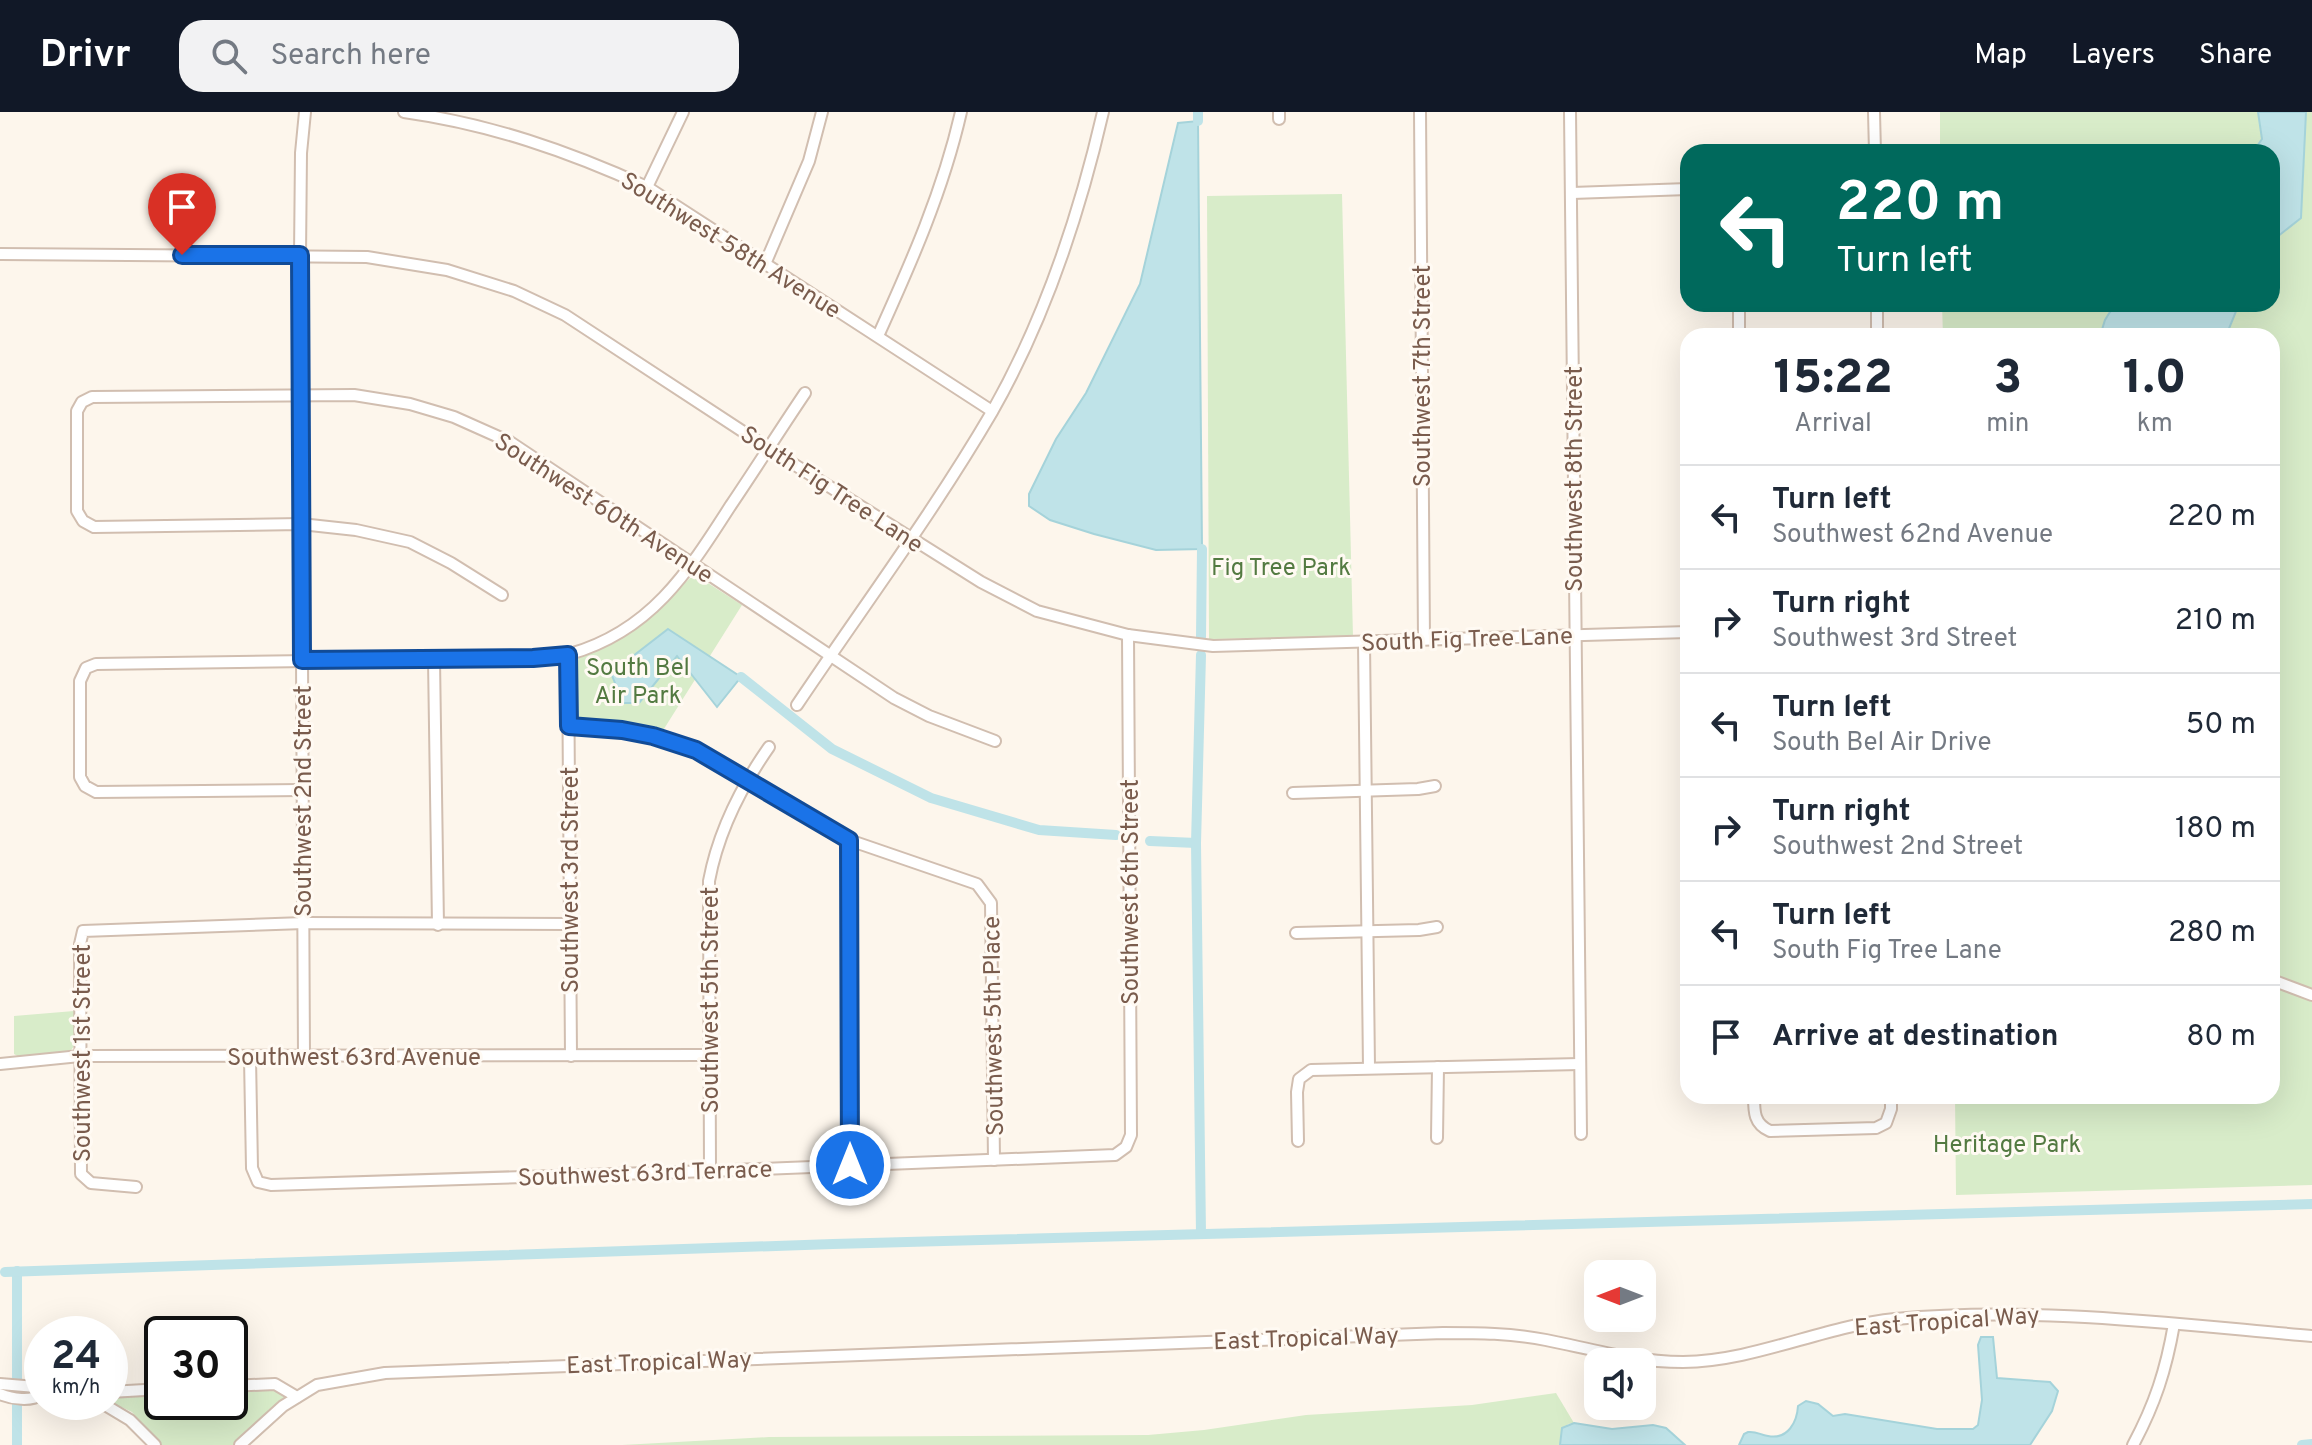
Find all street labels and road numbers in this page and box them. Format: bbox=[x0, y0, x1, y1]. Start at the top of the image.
street label: Southwest 58th Avenue bbox=[614, 167, 846, 327]
street label: Southwest 7th Street bbox=[1409, 265, 1439, 487]
street label: Southwest 8th Street bbox=[1561, 366, 1591, 592]
street label: South Fig Tree Lane bbox=[734, 420, 928, 561]
street label: Southwest 60th Avenue bbox=[488, 428, 718, 592]
street label: South Fig Tree Lane bbox=[1361, 622, 1574, 660]
street label: Southwest 2nd Street bbox=[290, 685, 320, 917]
street label: Southwest 3rd Street bbox=[557, 767, 587, 993]
street label: Southwest 6th Street bbox=[1117, 779, 1147, 1005]
street label: Southwest 5th Street bbox=[697, 887, 727, 1113]
street label: Southwest 5th Place bbox=[978, 916, 1012, 1136]
street label: Southwest 1st Street bbox=[69, 944, 99, 1162]
street label: Southwest 63rd Avenue bbox=[227, 1044, 481, 1074]
street label: Southwest 63rd Terrace bbox=[517, 1156, 773, 1194]
street label: East Tropical Way bbox=[1853, 1302, 2041, 1344]
street label: East Tropical Way bbox=[1213, 1322, 1399, 1358]
street label: East Tropical Way bbox=[566, 1346, 752, 1382]

